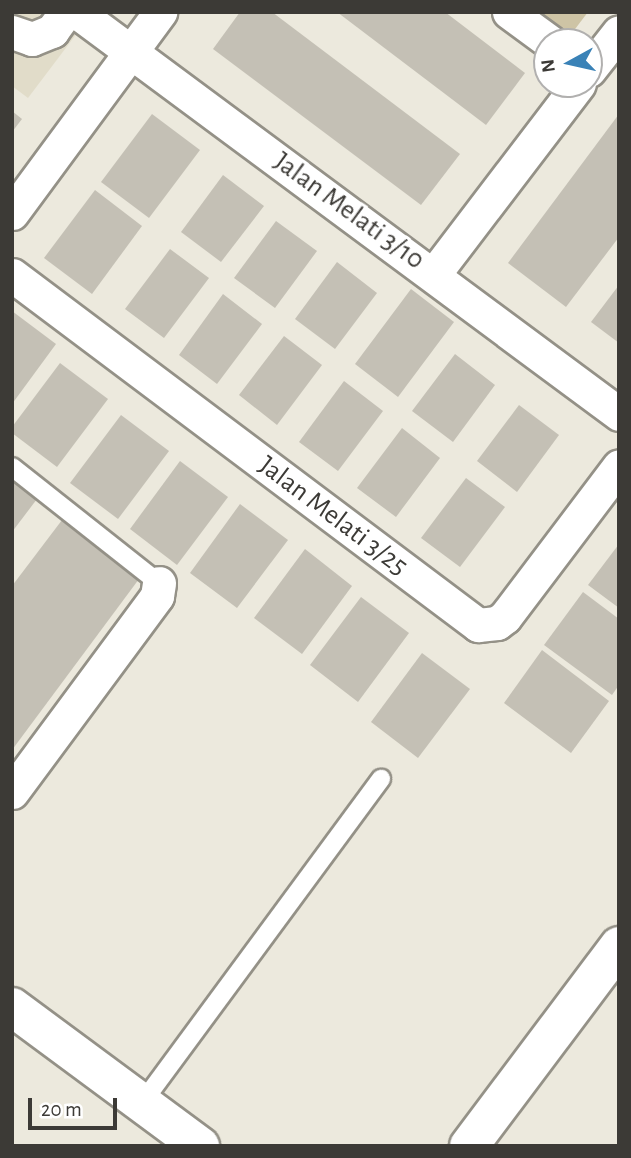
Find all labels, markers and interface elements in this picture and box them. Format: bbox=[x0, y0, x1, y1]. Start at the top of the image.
north arrow bbox=[533, 28, 603, 98]
text: N bbox=[538, 58, 559, 74]
street label: Jalan Melati 3/10 bbox=[267, 145, 431, 277]
street label: Jalan Melati 3/25 bbox=[252, 449, 414, 583]
scale bar bbox=[32, 1084, 121, 1128]
text: 20 m bbox=[41, 1099, 82, 1120]

